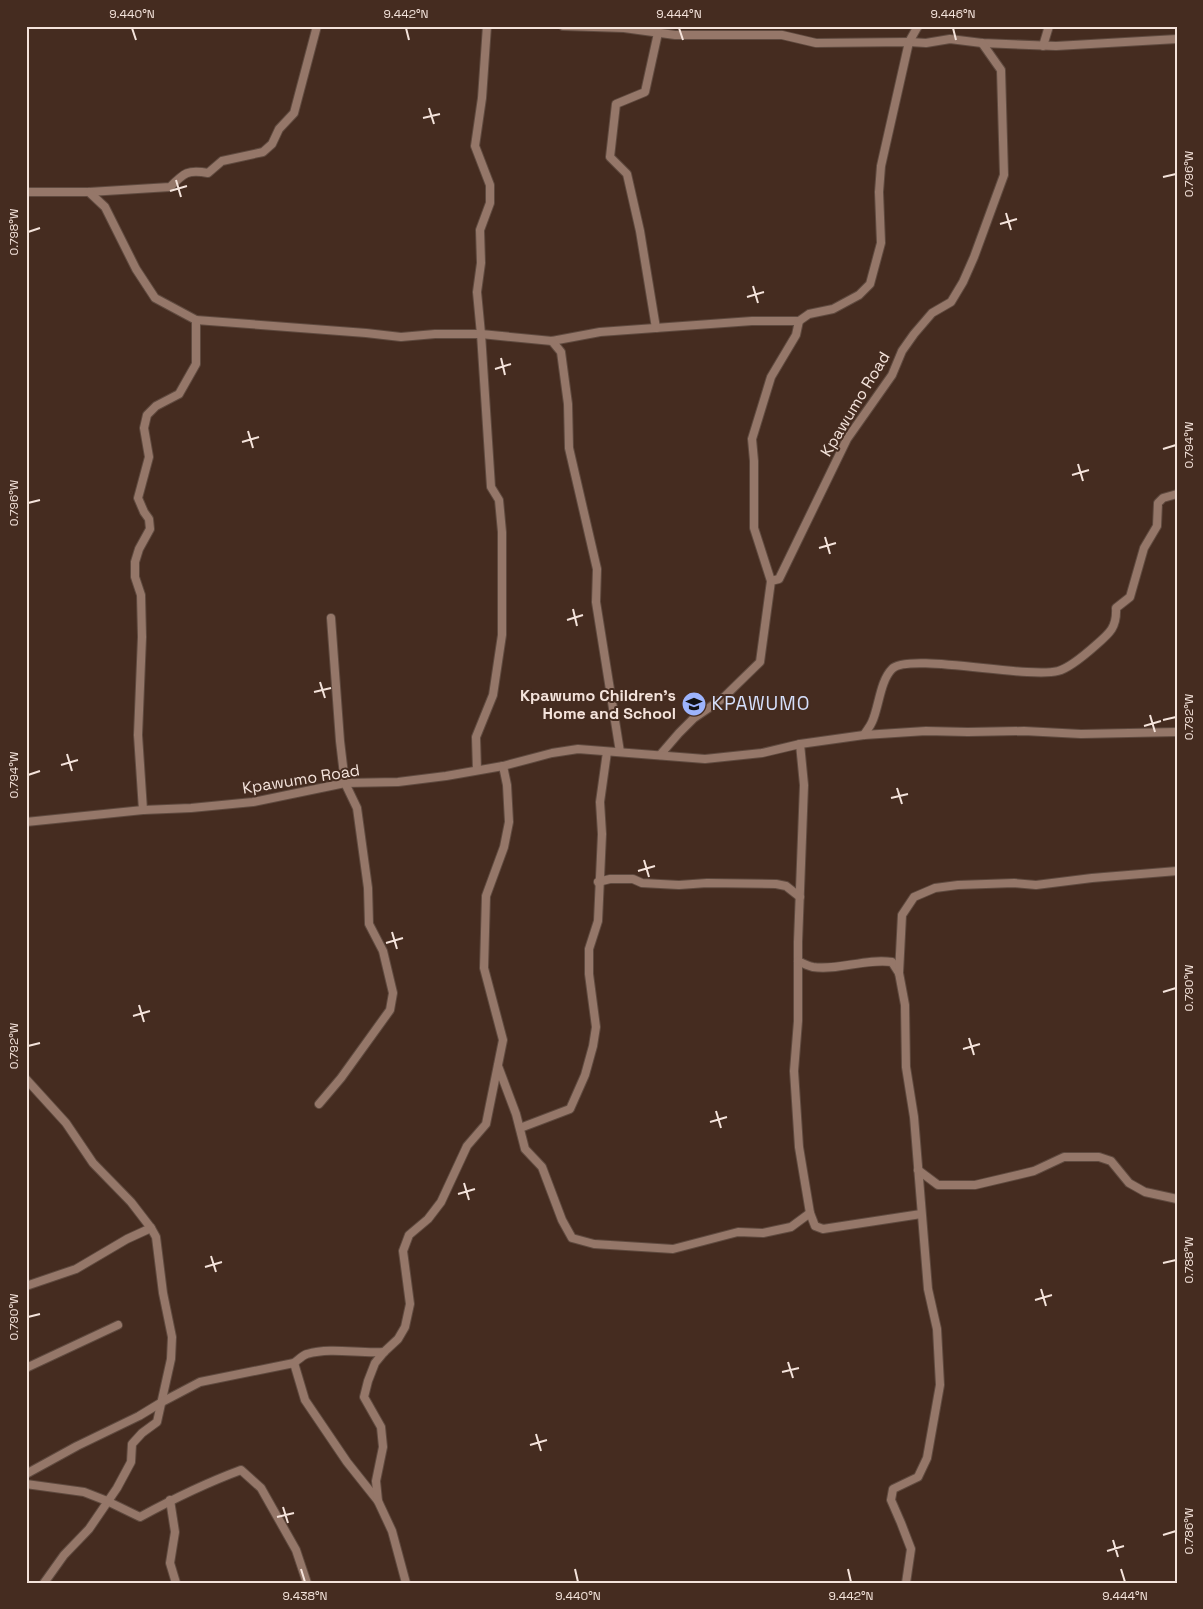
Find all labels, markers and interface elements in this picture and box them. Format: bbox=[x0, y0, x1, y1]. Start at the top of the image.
text: 9.440°N bbox=[109, 6, 155, 22]
text: 9.442°N bbox=[383, 6, 429, 22]
text: 9.444°N bbox=[656, 6, 702, 22]
text: 9.446°N bbox=[930, 6, 976, 22]
text: 0.796°W bbox=[1181, 150, 1197, 197]
text: 0.798°W bbox=[6, 208, 22, 255]
street label: Kpawumo Road bbox=[815, 348, 895, 460]
text: 0.794°W bbox=[1181, 421, 1197, 468]
text: 0.796°W bbox=[6, 479, 22, 526]
place label: Kpawumo Children’s Home and School bbox=[520, 685, 676, 724]
school or university icon: Kpawumo Children’s Home and School bbox=[681, 691, 707, 717]
district label: KPAWUMO bbox=[712, 691, 810, 716]
text: 0.792°W bbox=[1181, 693, 1197, 740]
text: 0.794°W bbox=[6, 751, 22, 798]
street label: Kpawumo Road bbox=[241, 759, 361, 799]
text: 0.790°W bbox=[1181, 964, 1197, 1011]
text: 0.792°W bbox=[6, 1022, 22, 1069]
text: 0.788°W bbox=[1181, 1236, 1197, 1283]
text: 0.790°W bbox=[6, 1293, 22, 1340]
text: 0.786°W bbox=[1181, 1507, 1197, 1554]
text: 9.438°N bbox=[282, 1588, 328, 1604]
text: 9.440°N bbox=[555, 1588, 601, 1604]
text: 9.442°N bbox=[828, 1588, 874, 1604]
text: 9.444°N bbox=[1102, 1588, 1148, 1604]

